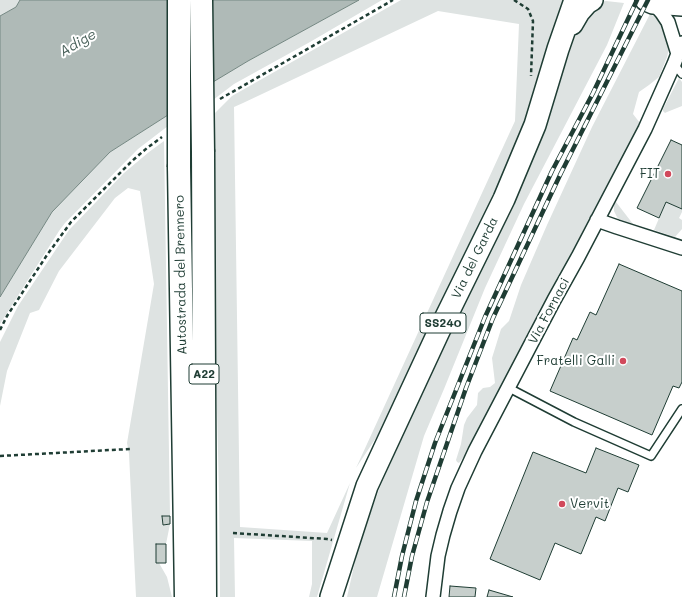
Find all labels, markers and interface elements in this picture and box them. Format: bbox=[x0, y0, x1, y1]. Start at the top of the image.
water label: Adige bbox=[57, 26, 99, 60]
place label: FIT bbox=[640, 166, 660, 182]
marker: FIT bbox=[663, 169, 673, 179]
street label: Autostrada del Brennero bbox=[172, 195, 190, 355]
street label: Via del Garda bbox=[449, 215, 501, 301]
street label: Via Fornaci bbox=[525, 275, 573, 347]
road number: SS240 bbox=[420, 313, 466, 333]
place label: Fratelli Galli bbox=[536, 353, 615, 369]
marker: Fratelli Galli bbox=[618, 356, 628, 366]
road number: A22 bbox=[189, 364, 219, 384]
place label: Vervit bbox=[570, 496, 610, 512]
marker: Vervit bbox=[557, 499, 567, 509]

